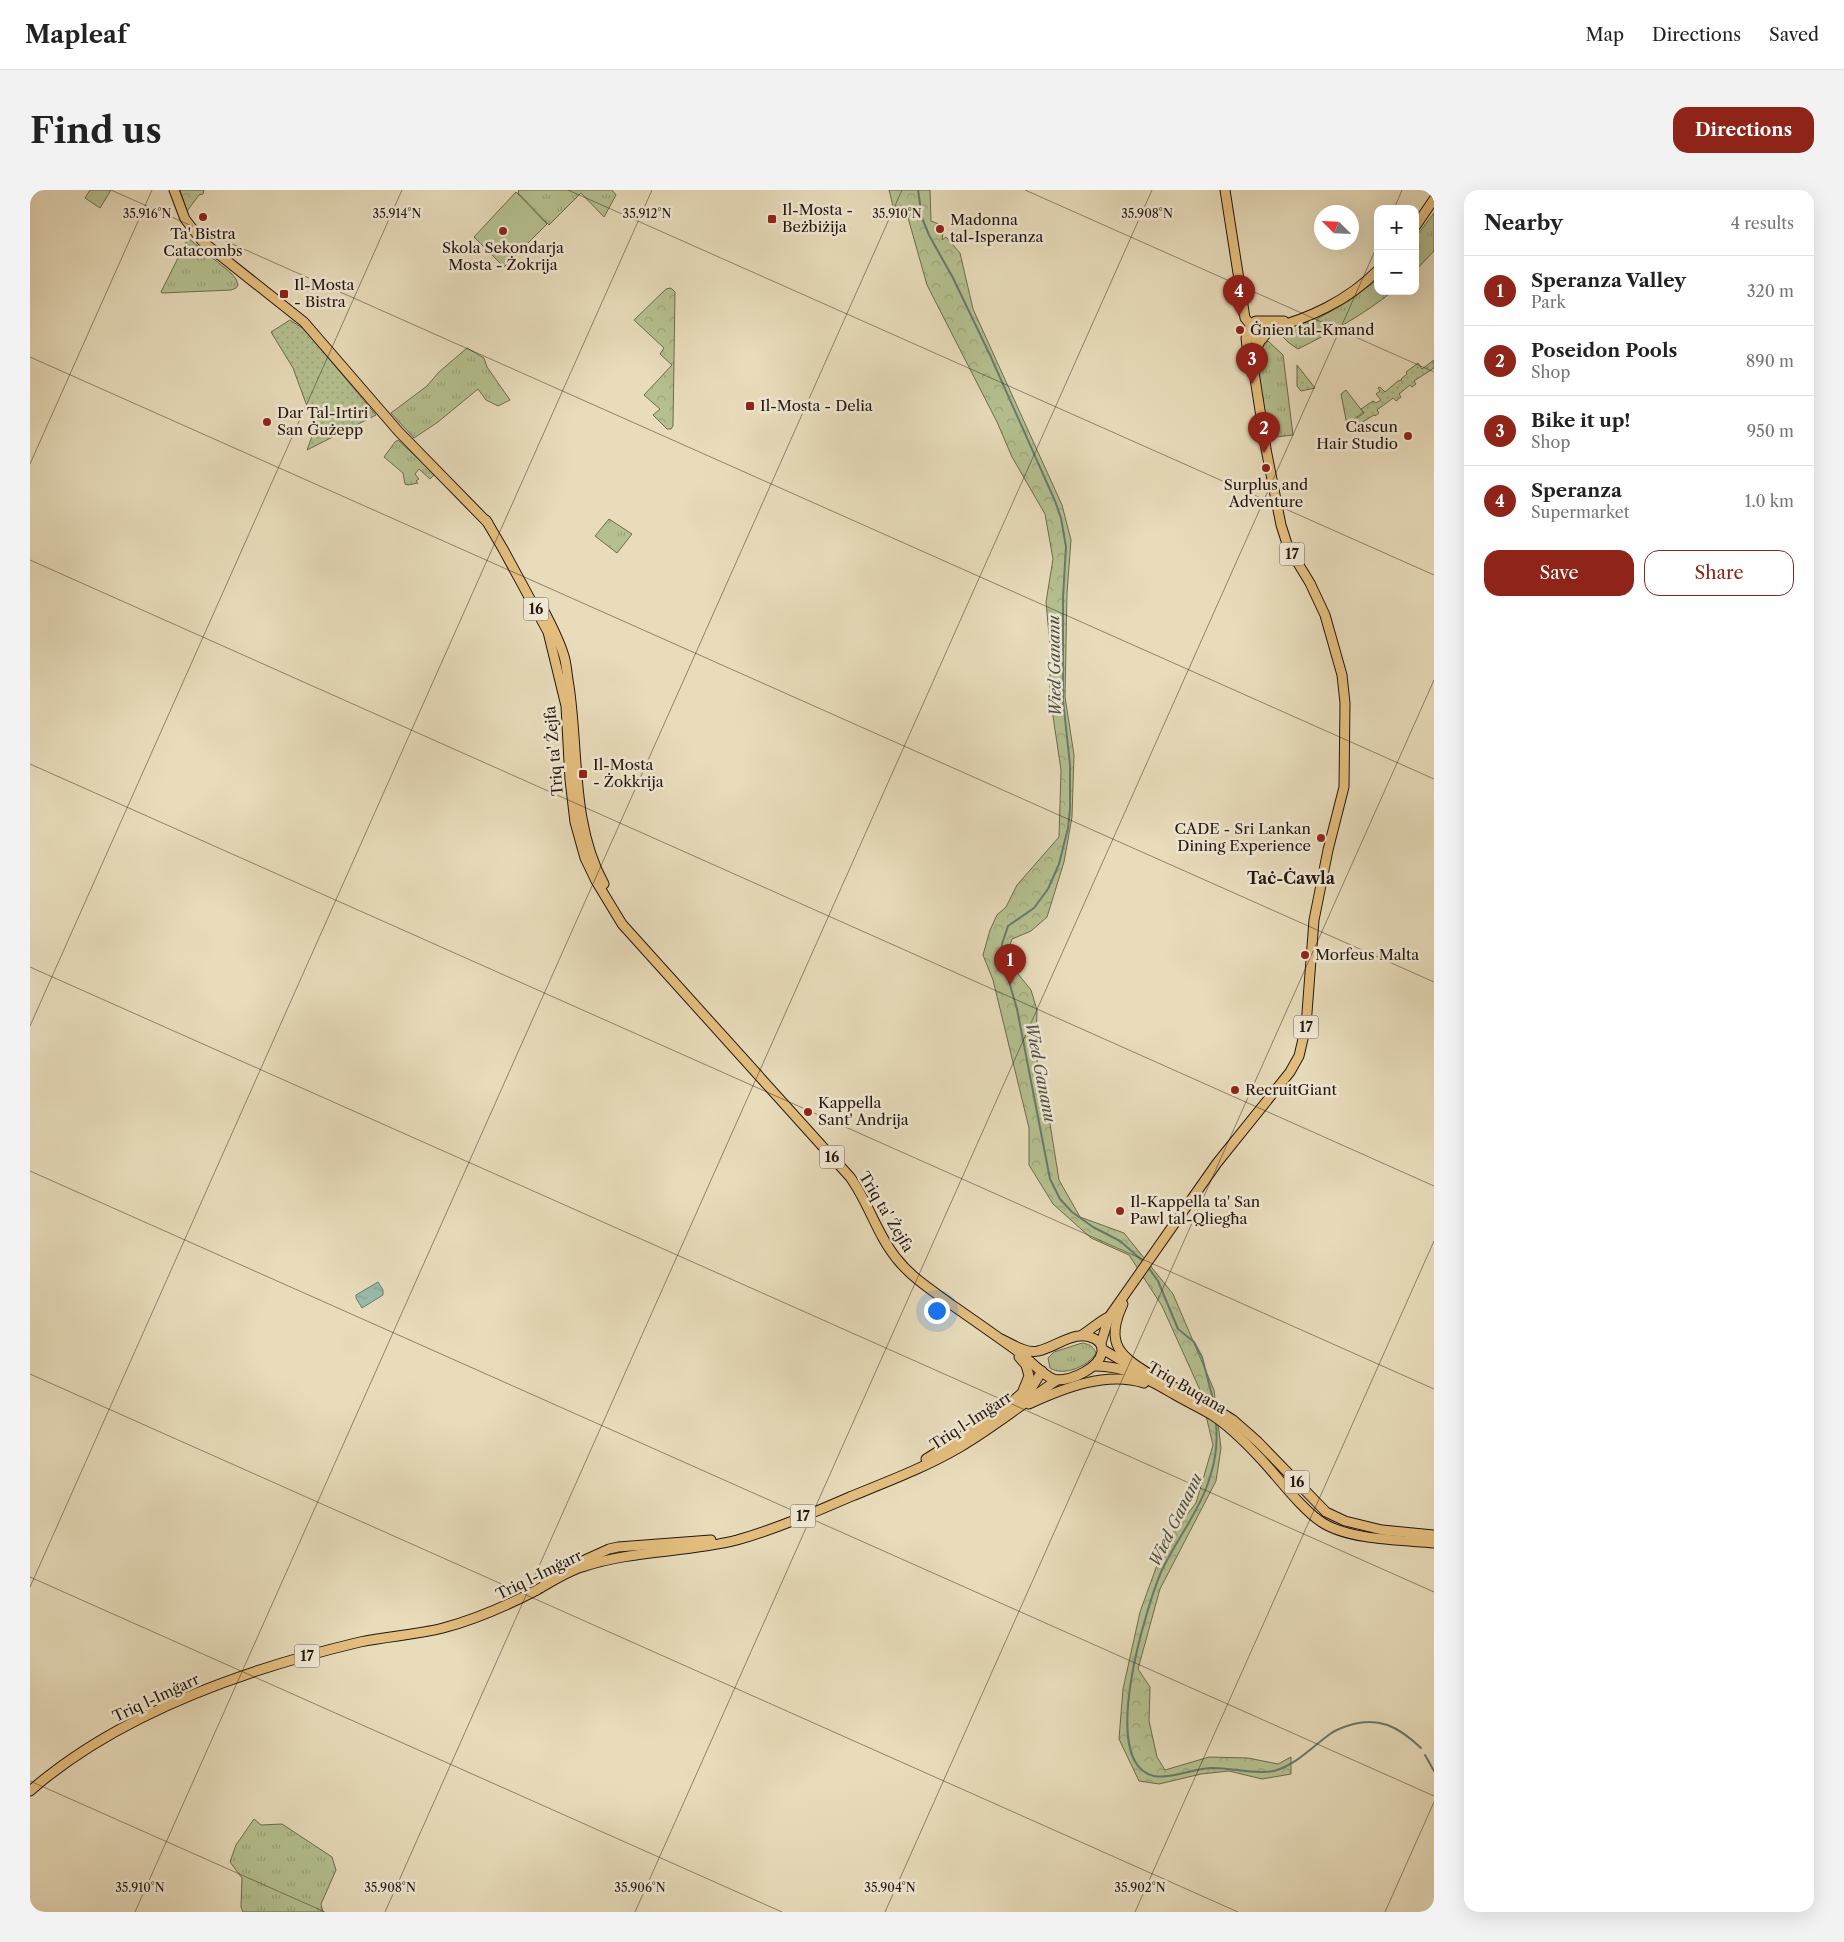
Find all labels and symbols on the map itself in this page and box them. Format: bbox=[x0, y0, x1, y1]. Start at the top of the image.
place label: Il-Mosta - Beżbiżija bbox=[782, 200, 853, 236]
north arrow bbox=[1314, 205, 1359, 250]
text: 35.916°N bbox=[123, 206, 171, 221]
text: 35.914°N bbox=[373, 206, 421, 221]
text: 35.912°N bbox=[623, 206, 672, 221]
text: 35.910°N bbox=[872, 206, 922, 221]
text: 35.908°N bbox=[1121, 206, 1173, 221]
place label: Madonna tal-Isperanza bbox=[950, 210, 1043, 246]
marker: Ta' Bistra Catacombs bbox=[197, 211, 209, 223]
marker: Il-Mosta - Beżbiżija bbox=[766, 213, 778, 225]
marker: Madonna tal-Isperanza bbox=[934, 223, 946, 235]
place label: Ta' Bistra Catacombs bbox=[163, 224, 243, 260]
marker: Skola Sekondarja Mosta - Żokrija bbox=[497, 225, 509, 237]
place label: Skola Sekondarja Mosta - Żokrija bbox=[442, 238, 564, 274]
place label: Il-Mosta - Bistra bbox=[294, 275, 355, 311]
pin: 4 bbox=[1223, 275, 1255, 316]
marker: Il-Mosta - Bistra bbox=[278, 288, 290, 300]
place label: Ġnien tal-Kmand bbox=[1250, 320, 1374, 339]
marker: Ġnien tal-Kmand bbox=[1234, 324, 1246, 336]
pin: 3 bbox=[1236, 343, 1268, 384]
place label: Il-Mosta - Delia bbox=[760, 396, 873, 415]
marker: Il-Mosta - Delia bbox=[744, 400, 756, 412]
place label: Dar Tal-Irtiri San Ġużepp bbox=[277, 403, 369, 439]
pin: 2 bbox=[1248, 412, 1280, 453]
marker: Dar Tal-Irtiri San Ġużepp bbox=[261, 416, 273, 428]
place label: Cascun Hair Studio bbox=[1316, 417, 1399, 453]
marker: Cascun Hair Studio bbox=[1402, 430, 1414, 442]
marker: Surplus and Adventure bbox=[1260, 462, 1272, 474]
place label: Surplus and Adventure bbox=[1224, 475, 1308, 511]
road number: 17 bbox=[1280, 542, 1304, 566]
road number: 16 bbox=[524, 598, 548, 620]
water label: Wied Gananu bbox=[1043, 615, 1065, 717]
street label: Triq ta' Żejfa bbox=[540, 705, 567, 797]
place label: Il-Mosta - Żokkrija bbox=[593, 755, 664, 791]
marker: Il-Mosta - Żokkrija bbox=[577, 768, 589, 780]
place label: CADE - Sri Lankan Dining Experience bbox=[1174, 819, 1312, 855]
marker: CADE - Sri Lankan Dining Experience bbox=[1315, 832, 1327, 844]
district label: Taċ-Ċawla bbox=[1247, 867, 1336, 888]
pin: 1 bbox=[994, 944, 1026, 985]
place label: Morfeus Malta bbox=[1315, 945, 1419, 964]
marker: Morfeus Malta bbox=[1299, 949, 1311, 961]
road number: 17 bbox=[1294, 1016, 1318, 1039]
water label: Wied Gananu bbox=[1022, 1020, 1061, 1124]
place label: RecruitGiant bbox=[1245, 1080, 1338, 1099]
marker: RecruitGiant bbox=[1229, 1084, 1241, 1096]
place label: Kappella Sant' Andrija bbox=[818, 1093, 909, 1129]
marker: Kappella Sant' Andrija bbox=[802, 1106, 814, 1118]
road number: 16 bbox=[820, 1146, 844, 1169]
street label: Triq ta' Żejfa bbox=[855, 1168, 918, 1255]
place label: Il-Kappella ta' San Pawl tal-Qliegħa bbox=[1130, 1192, 1261, 1228]
marker: Il-Kappella ta' San Pawl tal-Qliegħa bbox=[1114, 1205, 1126, 1217]
your location bbox=[924, 1298, 950, 1324]
street label: Triq Buqana bbox=[1144, 1357, 1230, 1418]
street label: Triq l-Imġarr bbox=[926, 1387, 1016, 1454]
water label: Wied Gananu bbox=[1144, 1470, 1206, 1570]
road number: 16 bbox=[1284, 1470, 1310, 1494]
road number: 17 bbox=[790, 1504, 816, 1528]
street label: Triq l-Imġarr bbox=[493, 1545, 585, 1604]
road number: 17 bbox=[294, 1644, 320, 1668]
street label: Triq l-Imġarr bbox=[109, 1669, 203, 1726]
text: 35.910°N bbox=[115, 1880, 165, 1895]
text: 35.908°N bbox=[364, 1880, 416, 1895]
text: 35.906°N bbox=[614, 1880, 666, 1895]
text: 35.904°N bbox=[864, 1880, 916, 1895]
text: 35.902°N bbox=[1114, 1880, 1166, 1895]

